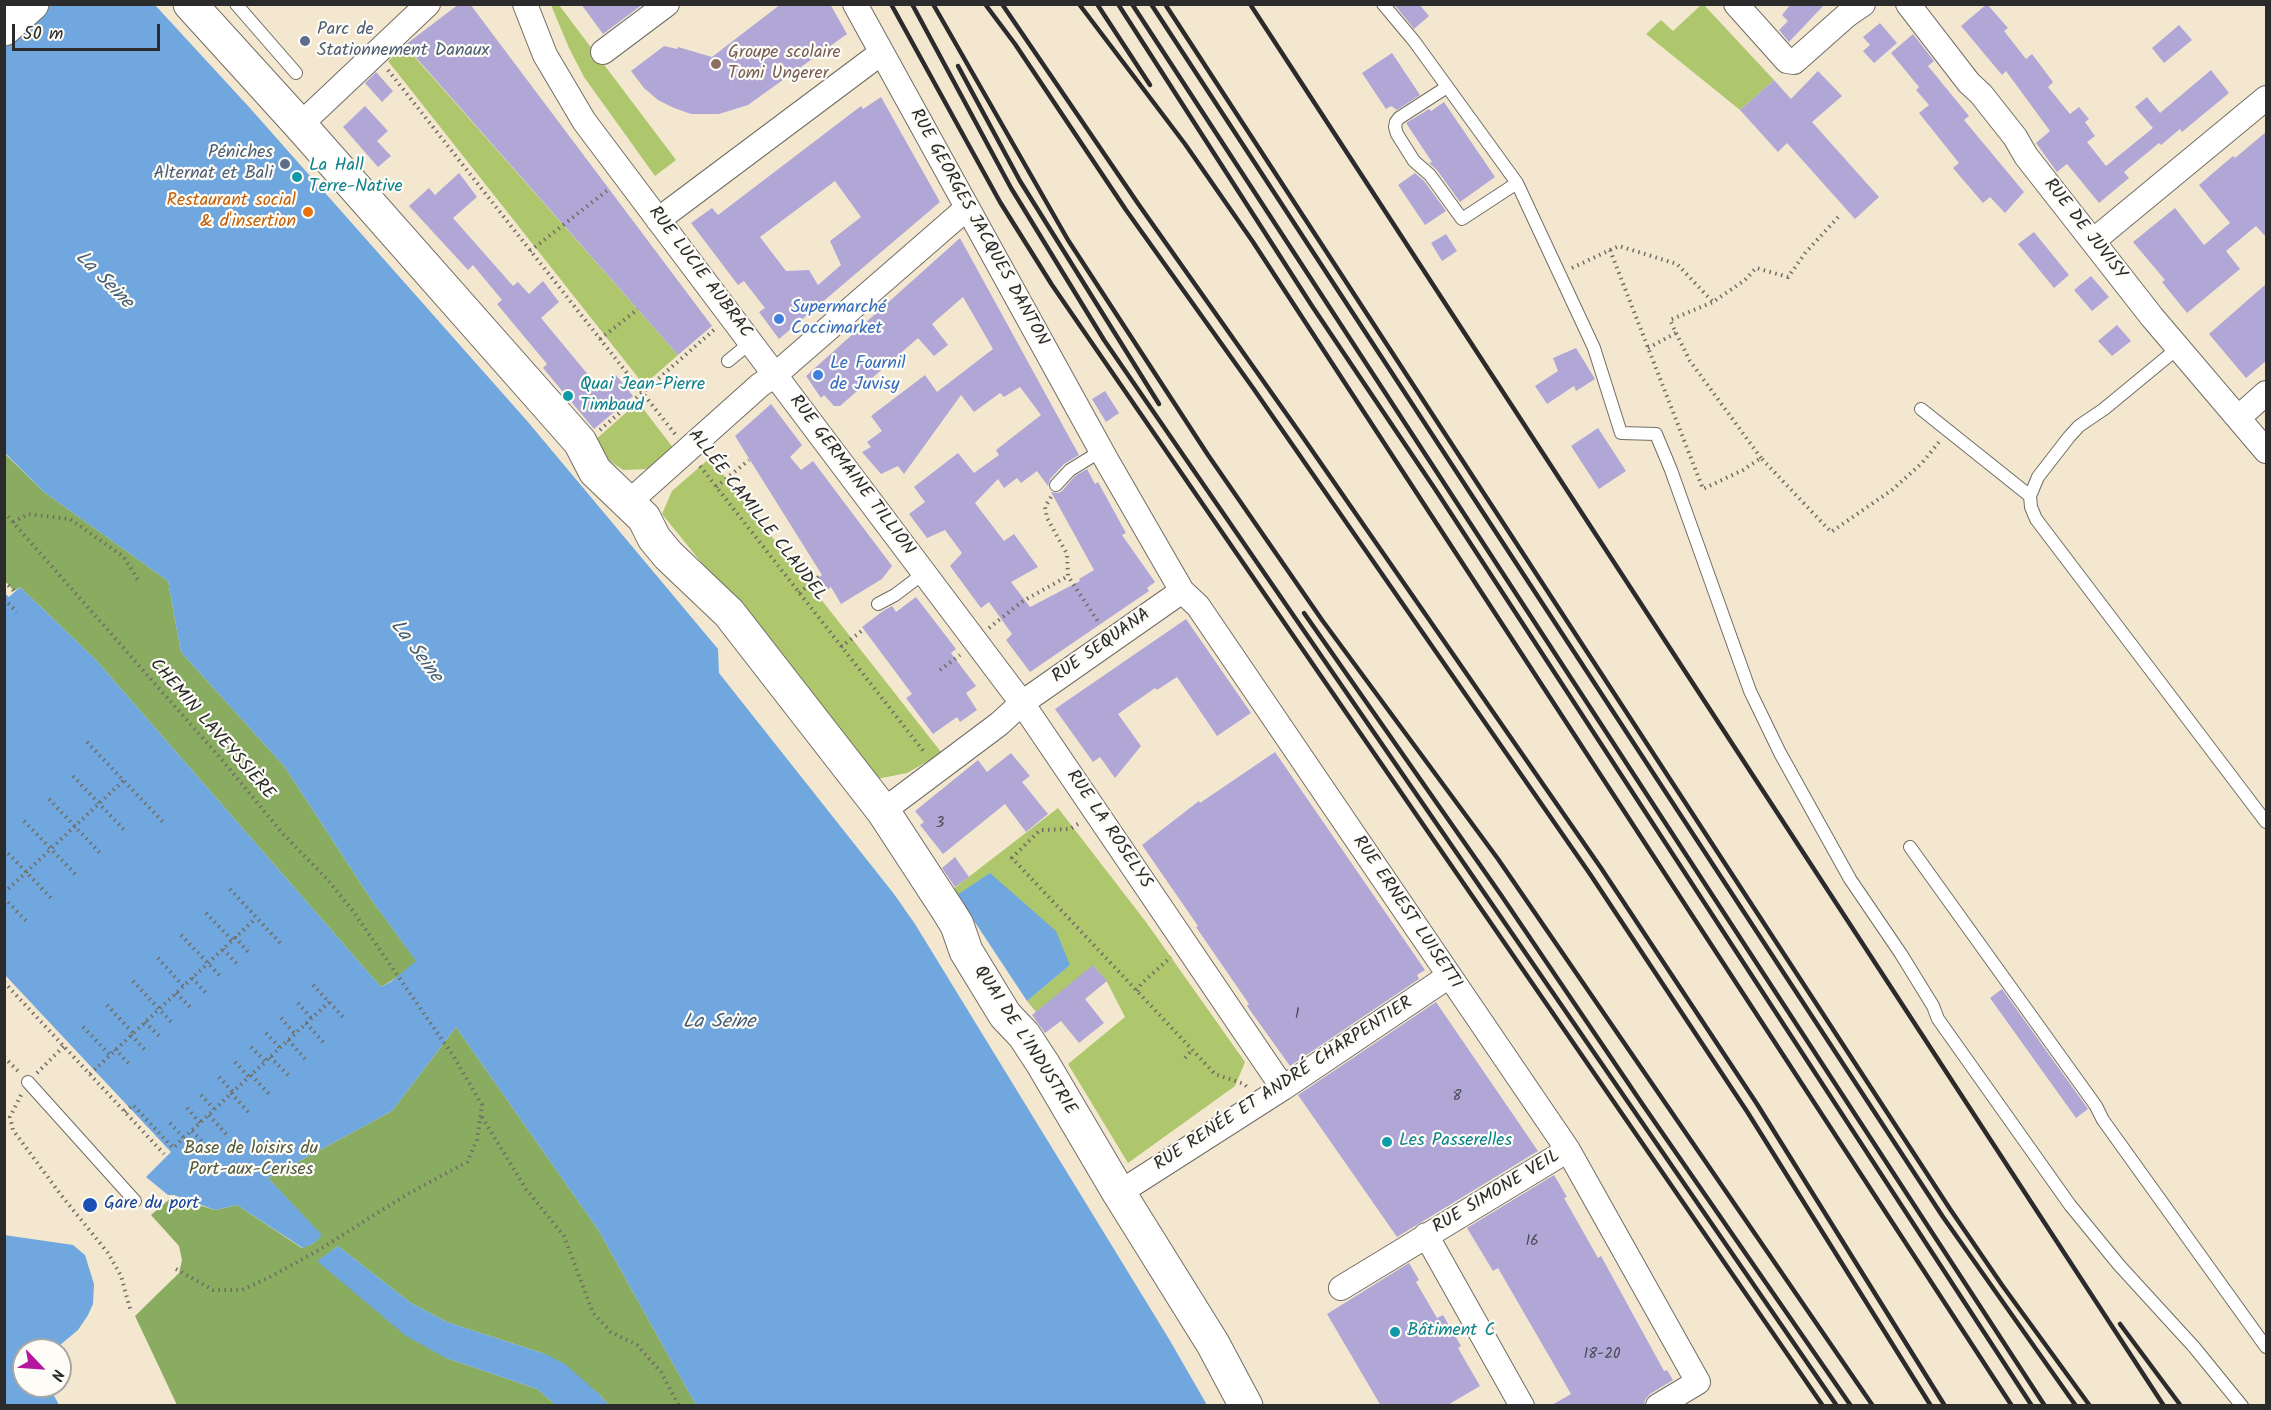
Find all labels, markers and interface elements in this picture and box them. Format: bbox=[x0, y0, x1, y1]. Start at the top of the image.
scale bar bbox=[15, 12, 164, 50]
text: 50 m bbox=[23, 20, 63, 49]
place label: Parc de Stationnement Danaux bbox=[317, 20, 489, 63]
marker: Parc de Stationnement Danaux bbox=[298, 34, 312, 48]
place label: Groupe scolaire Tomi Ungerer bbox=[728, 43, 841, 86]
marker: Groupe scolaire Tomi Ungerer bbox=[709, 57, 723, 71]
street label: RUE GEORGES JACQUES DANTON bbox=[904, 106, 1052, 350]
place label: Péniches Alternat et Bali bbox=[154, 143, 273, 186]
place label: La Hall Terre-Native bbox=[309, 156, 403, 198]
marker: Péniches Alternat et Bali bbox=[278, 157, 292, 171]
marker: La Hall Terre-Native bbox=[290, 170, 304, 184]
street label: RUE DE JUVISY bbox=[2038, 175, 2130, 285]
place label: Restaurant social & d'insertion bbox=[167, 191, 296, 234]
street label: RUE LUCIE AUBRAC bbox=[642, 203, 756, 343]
marker: Restaurant social & d'insertion bbox=[301, 205, 315, 219]
water label: La Seine bbox=[69, 247, 137, 315]
place label: Supermarché Coccimarket bbox=[791, 298, 886, 340]
marker: Supermarché Coccimarket bbox=[772, 312, 786, 326]
place label: Le Fournil de Juvisy bbox=[830, 354, 906, 397]
marker: Le Fournil de Juvisy bbox=[811, 368, 825, 382]
place label: Quai Jean-Pierre Timbaud bbox=[580, 375, 705, 418]
marker: Quai Jean-Pierre Timbaud bbox=[561, 389, 575, 403]
street label: RUE GERMAINE TILLION bbox=[784, 391, 918, 561]
street label: ALLÉE CAMILLE CLAUDEL bbox=[682, 426, 830, 606]
street label: RUE SEQUANA bbox=[1049, 605, 1155, 689]
water label: La Seine bbox=[384, 616, 446, 688]
street label: CHEMIN LAVEYSSIÈRE bbox=[144, 655, 278, 805]
street label: RUE LA ROSELYS bbox=[1060, 767, 1156, 893]
house number: 3 bbox=[936, 815, 944, 833]
street label: RUE ERNEST LUISETTI bbox=[1347, 832, 1465, 994]
street label: QUAI DE L'INDUSTRIE bbox=[968, 962, 1080, 1120]
street label: RUE RENÉE ET ANDRÉ CHARPENTIER bbox=[1151, 993, 1417, 1177]
house number: 1 bbox=[1295, 1006, 1299, 1024]
water label: La Seine bbox=[683, 1012, 755, 1036]
house number: 8 bbox=[1452, 1088, 1462, 1106]
place label: Les Passerelles bbox=[1399, 1131, 1512, 1153]
marker: Les Passerelles bbox=[1380, 1135, 1394, 1149]
park label: Base de loisirs du Port-aux-Cerises bbox=[184, 1139, 318, 1182]
street label: RUE SIMONE VEIL bbox=[1429, 1146, 1565, 1240]
place label: Gare du port bbox=[104, 1194, 199, 1216]
marker: Gare du port bbox=[81, 1196, 99, 1214]
house number: 16 bbox=[1525, 1233, 1539, 1251]
place label: Bâtiment C bbox=[1407, 1321, 1495, 1343]
marker: Bâtiment C bbox=[1388, 1325, 1402, 1339]
north arrow bbox=[12, 1338, 72, 1398]
house number: 18-20 bbox=[1584, 1346, 1620, 1364]
text: N bbox=[43, 1365, 70, 1385]

